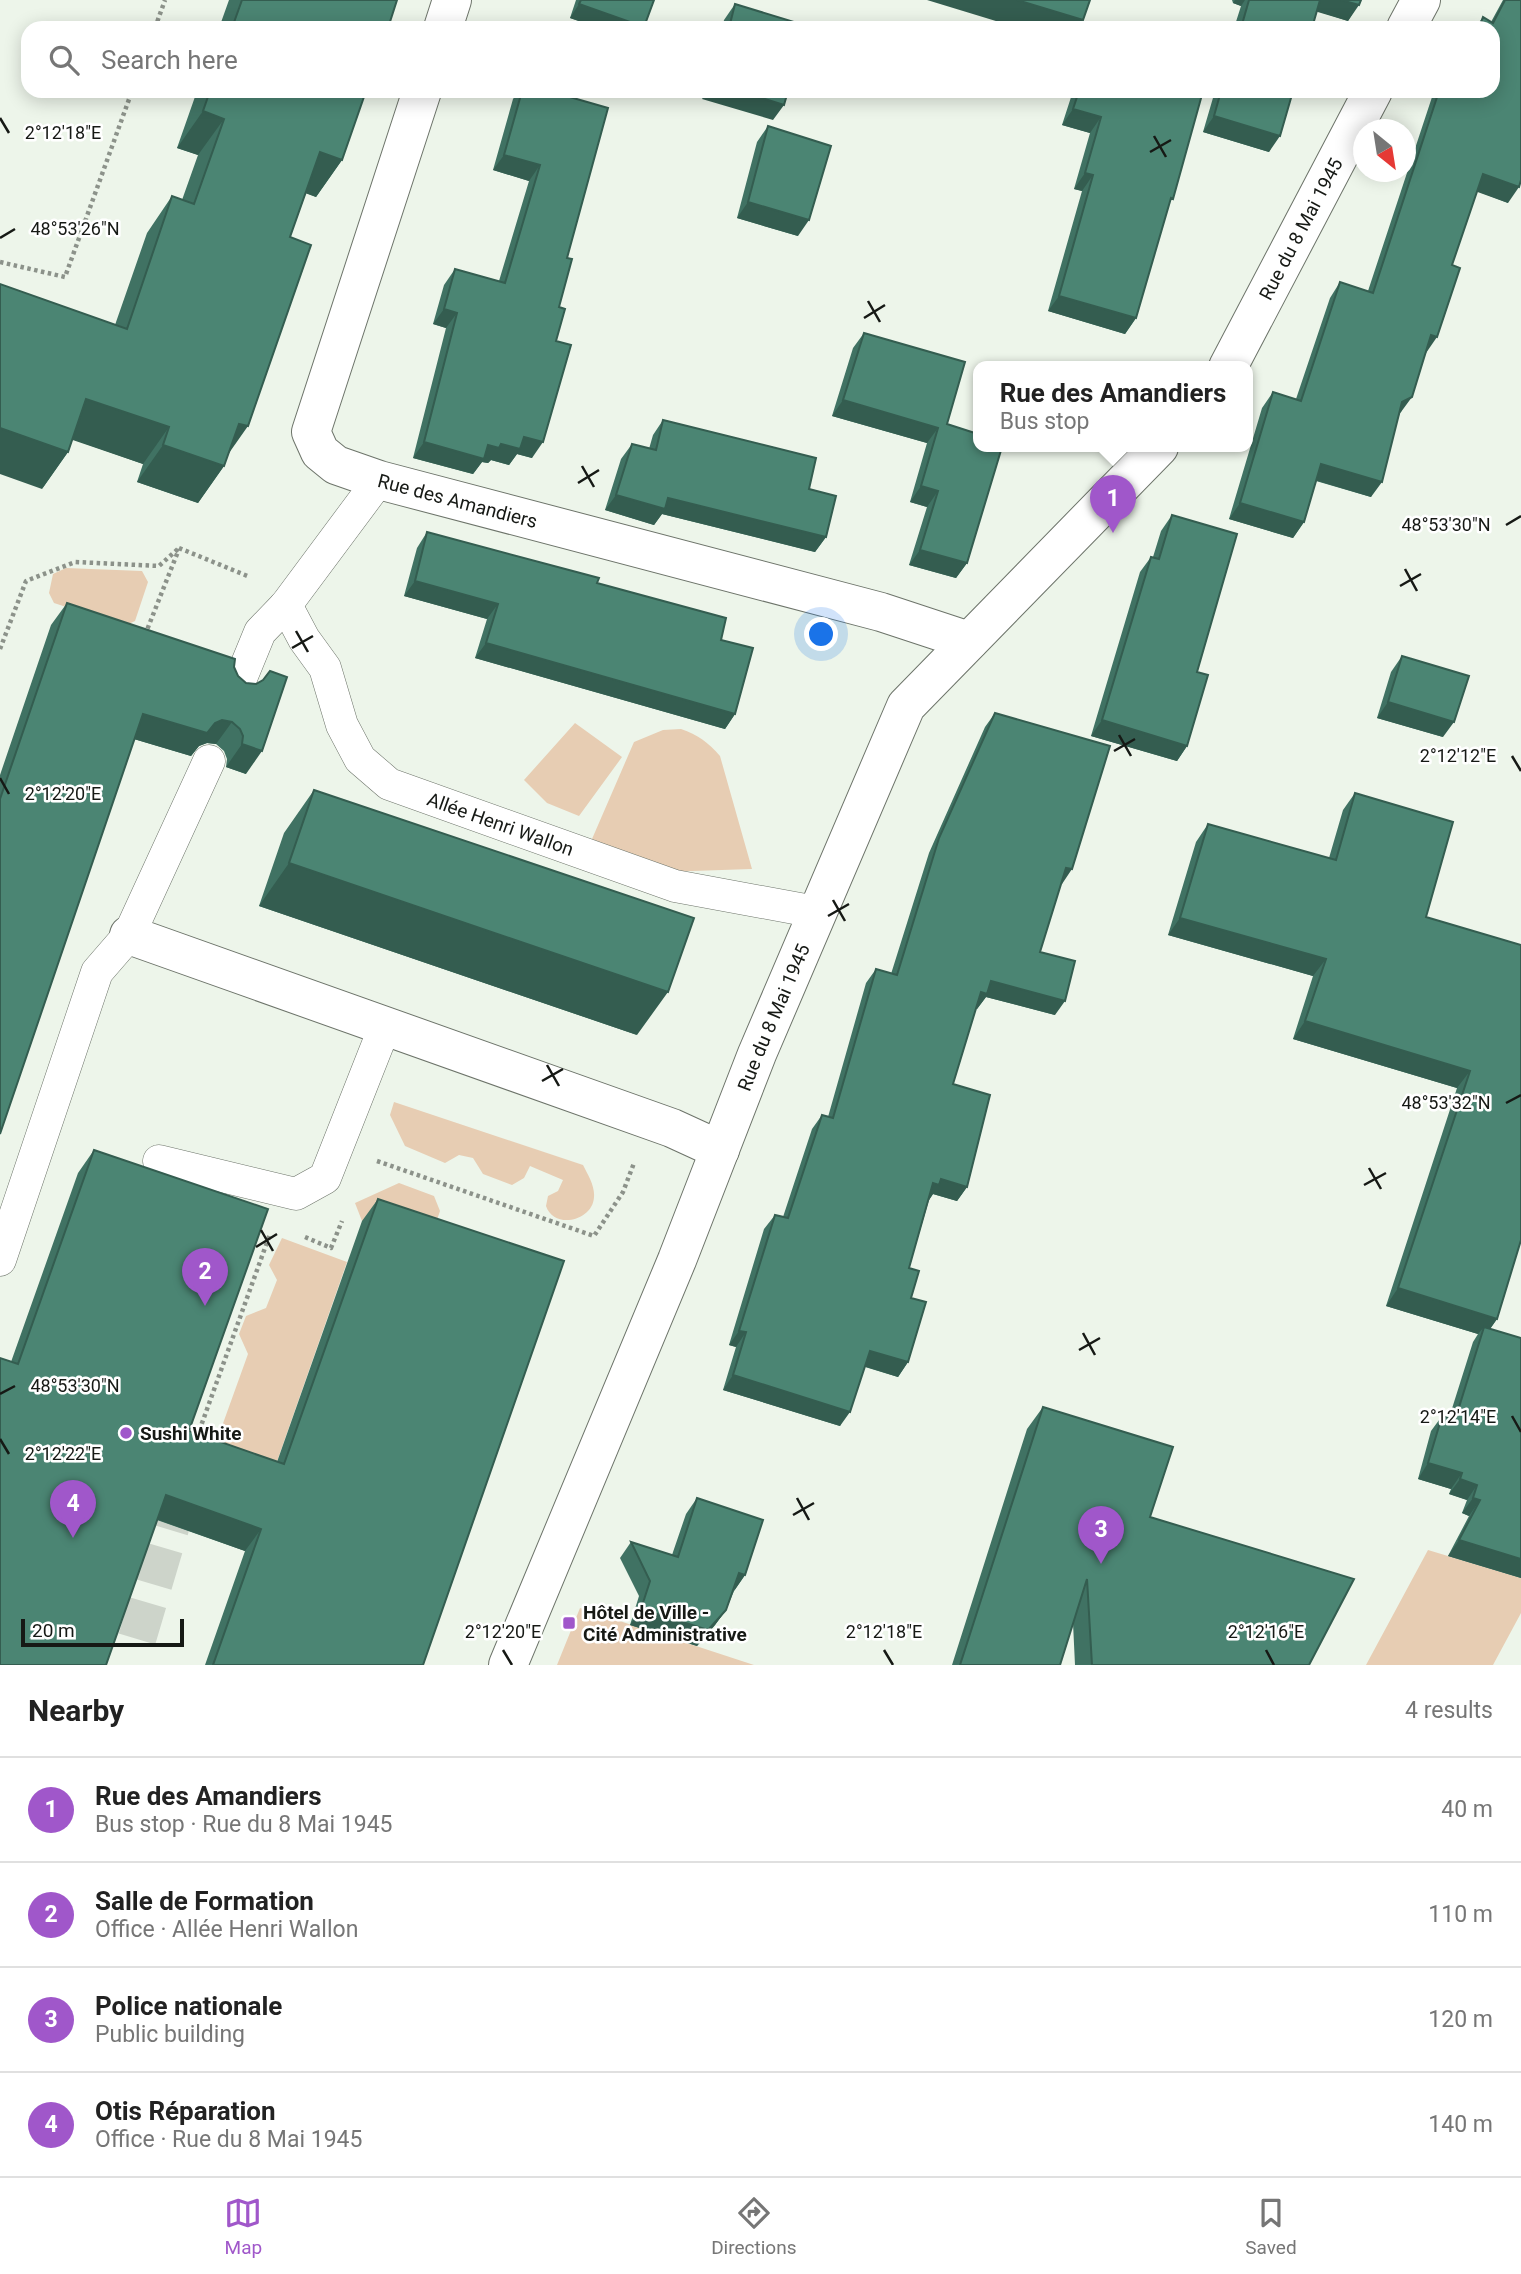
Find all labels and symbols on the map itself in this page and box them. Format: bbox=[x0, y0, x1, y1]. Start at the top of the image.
north arrow bbox=[1353, 119, 1416, 182]
text: 2°12'18"E bbox=[25, 122, 101, 143]
street label: Rue du 8 Mai 1945 bbox=[1254, 154, 1348, 304]
text: 48°53'26"N bbox=[30, 218, 120, 239]
street label: Rue des Amandiers bbox=[375, 469, 540, 533]
pin: 1 bbox=[1090, 475, 1136, 533]
text: 48°53'30"N bbox=[1401, 514, 1491, 535]
your location bbox=[804, 617, 838, 651]
text: 2°12'12"E bbox=[1420, 745, 1496, 766]
text: 2°12'20"E bbox=[25, 783, 101, 804]
street label: Allée Henri Wallon bbox=[424, 788, 577, 861]
street label: Rue du 8 Mai 1945 bbox=[733, 940, 815, 1094]
text: 48°53'32"N bbox=[1401, 1092, 1491, 1113]
pin: 2 bbox=[182, 1248, 228, 1306]
text: 48°53'30"N bbox=[30, 1375, 120, 1396]
text: 2°12'14"E bbox=[1420, 1406, 1496, 1427]
place label: Sushi White bbox=[140, 1422, 241, 1445]
marker: Sushi White bbox=[118, 1425, 134, 1441]
text: 2°12'22"E bbox=[25, 1443, 101, 1464]
pin: 4 bbox=[50, 1480, 96, 1538]
pin: 3 bbox=[1078, 1506, 1124, 1564]
place label: Hôtel de Ville - Cité Administrative bbox=[583, 1601, 747, 1646]
marker: Hôtel de Ville - Cité Administrative bbox=[561, 1615, 577, 1631]
scale bar bbox=[21, 1616, 184, 1648]
text: 2°12'20"E bbox=[465, 1621, 541, 1642]
text: 2°12'18"E bbox=[846, 1621, 922, 1642]
text: 2°12'16"E bbox=[1228, 1621, 1304, 1642]

